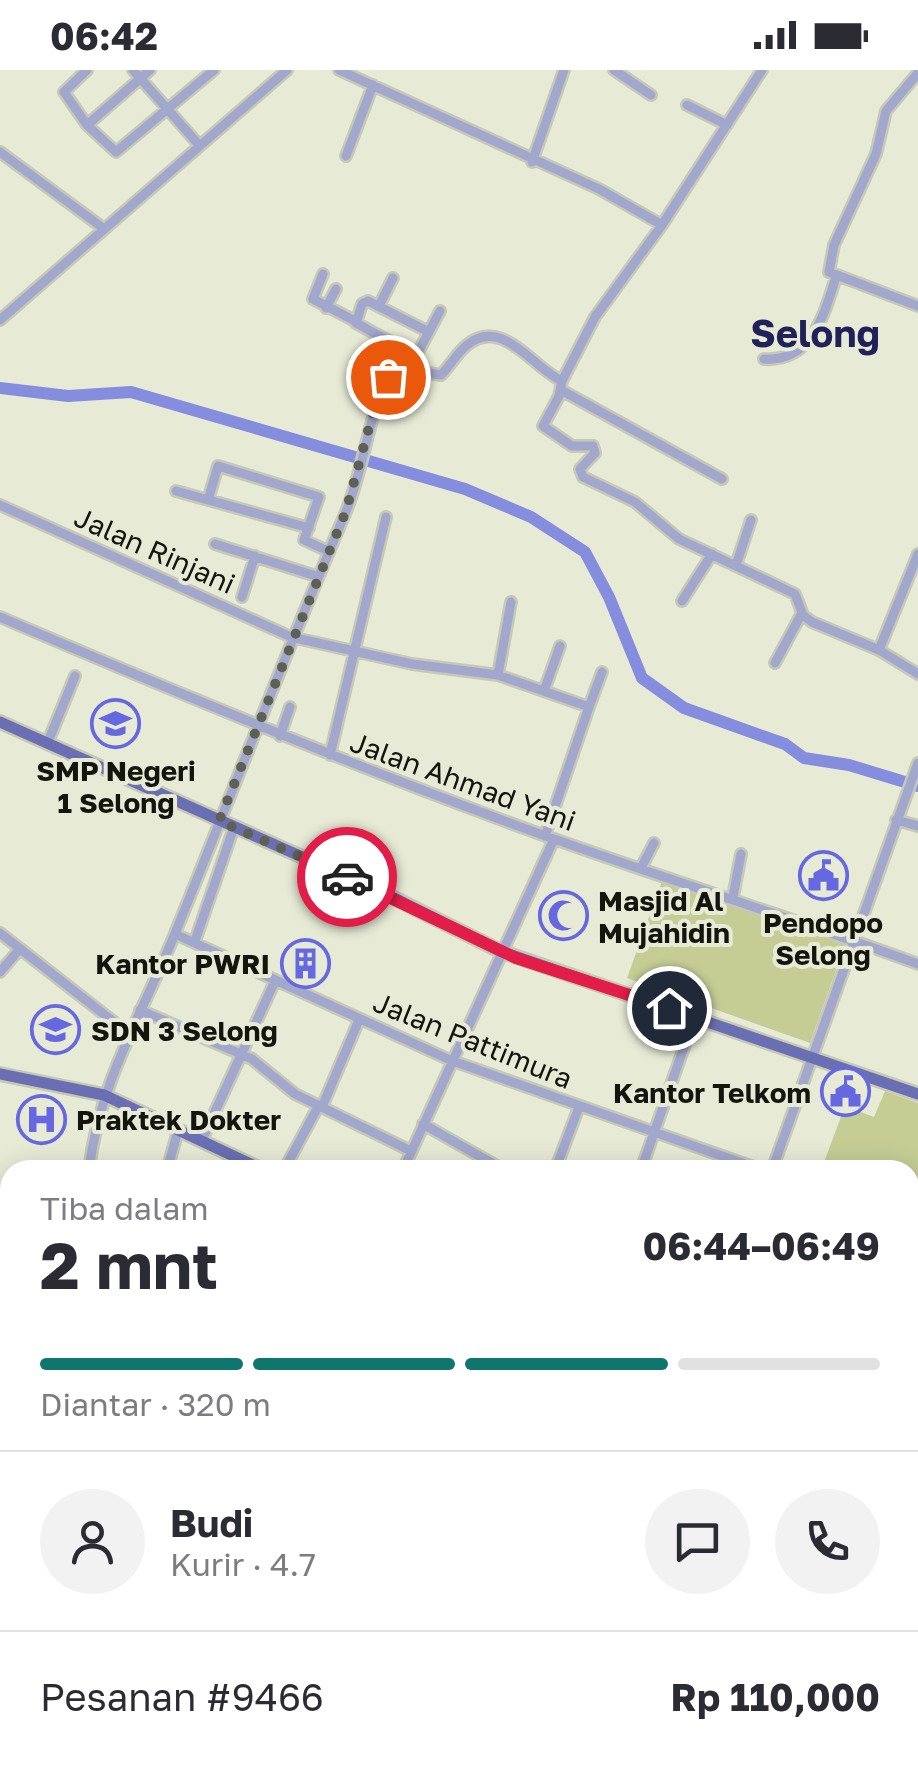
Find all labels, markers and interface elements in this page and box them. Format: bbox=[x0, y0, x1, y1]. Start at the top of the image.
text: 06:42 bbox=[50, 13, 158, 58]
district label: Selong bbox=[750, 310, 880, 356]
pin bbox=[346, 335, 431, 420]
icon: bag bbox=[361, 350, 416, 405]
street label: Jalan Rinjani bbox=[70, 500, 240, 600]
school or university icon: SMP Negeri 1 Selong bbox=[90, 697, 142, 749]
street label: Jalan Ahmad Yani bbox=[346, 725, 580, 837]
place label: SMP Negeri 1 Selong bbox=[36, 754, 196, 819]
courier bbox=[297, 827, 397, 927]
public building icon: Pendopo Selong bbox=[797, 849, 849, 901]
icon: car bbox=[320, 850, 375, 905]
place label: Masjid Al Mujahidin bbox=[598, 884, 730, 949]
mosque icon: Masjid Al Mujahidin bbox=[537, 890, 589, 942]
place label: Pendopo Selong bbox=[763, 906, 883, 971]
building icon: Kantor PWRI bbox=[279, 937, 331, 989]
place label: Kantor PWRI bbox=[95, 947, 270, 980]
pin bbox=[627, 966, 712, 1051]
icon: home bbox=[642, 981, 697, 1036]
street label: Jalan Pattimura bbox=[369, 985, 577, 1095]
school or university icon: SDN 3 Selong bbox=[30, 1004, 82, 1056]
place label: SDN 3 Selong bbox=[91, 1014, 278, 1047]
public building icon: Kantor Telkom bbox=[820, 1066, 872, 1118]
place label: Kantor Telkom bbox=[613, 1076, 811, 1109]
hospital icon: Praktek Dokter bbox=[15, 1093, 67, 1145]
place label: Praktek Dokter bbox=[76, 1103, 281, 1136]
text: Tiba dalam bbox=[40, 1189, 209, 1227]
text: 06:44–06:49 bbox=[642, 1223, 880, 1268]
text: 2 mnt bbox=[40, 1225, 218, 1303]
text: Diantar · 320 m bbox=[40, 1385, 271, 1423]
button: person bbox=[40, 1489, 145, 1594]
button: chat bbox=[645, 1489, 750, 1594]
button: phone bbox=[775, 1489, 880, 1594]
text: Budi bbox=[170, 1500, 253, 1545]
text: Kurir · 4.7 bbox=[170, 1545, 316, 1583]
text: Pesanan #9466 bbox=[40, 1674, 324, 1719]
text: Rp 110,000 bbox=[671, 1674, 880, 1719]

